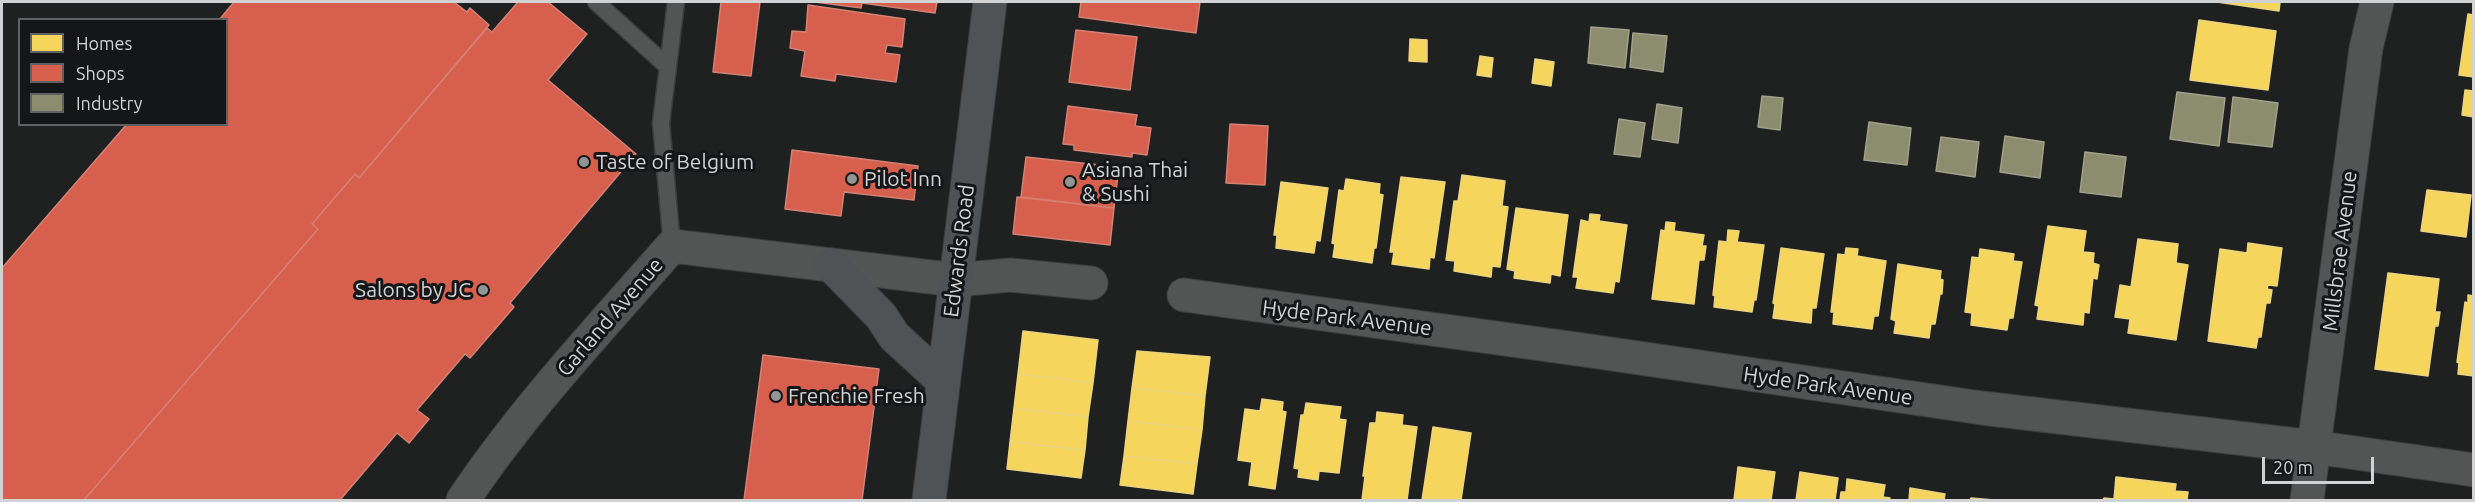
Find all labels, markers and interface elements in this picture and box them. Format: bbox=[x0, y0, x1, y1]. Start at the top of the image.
legend bbox=[18, 18, 228, 126]
text: Homes bbox=[76, 33, 132, 53]
text: Shops bbox=[76, 63, 125, 83]
text: Industry bbox=[76, 93, 142, 113]
place label: Taste of Belgium bbox=[596, 149, 754, 175]
marker: Taste of Belgium bbox=[577, 155, 591, 169]
place label: Asiana Thai & Sushi bbox=[1082, 157, 1188, 207]
place label: Pilot Inn bbox=[864, 166, 942, 192]
street label: Millsbrae Avenue bbox=[2318, 169, 2362, 333]
marker: Pilot Inn bbox=[845, 172, 859, 186]
marker: Asiana Thai & Sushi bbox=[1063, 175, 1077, 189]
street label: Edwards Road bbox=[938, 183, 980, 319]
street label: Garland Avenue bbox=[552, 253, 668, 381]
place label: Salons by JC bbox=[355, 277, 471, 303]
marker: Salons by JC bbox=[476, 283, 490, 297]
street label: Hyde Park Avenue bbox=[1261, 295, 1433, 341]
street label: Hyde Park Avenue bbox=[1742, 362, 1914, 410]
place label: Frenchie Fresh bbox=[788, 383, 925, 409]
marker: Frenchie Fresh bbox=[769, 389, 783, 403]
scale bar bbox=[2265, 445, 2378, 483]
text: 20 m bbox=[2273, 457, 2313, 477]

